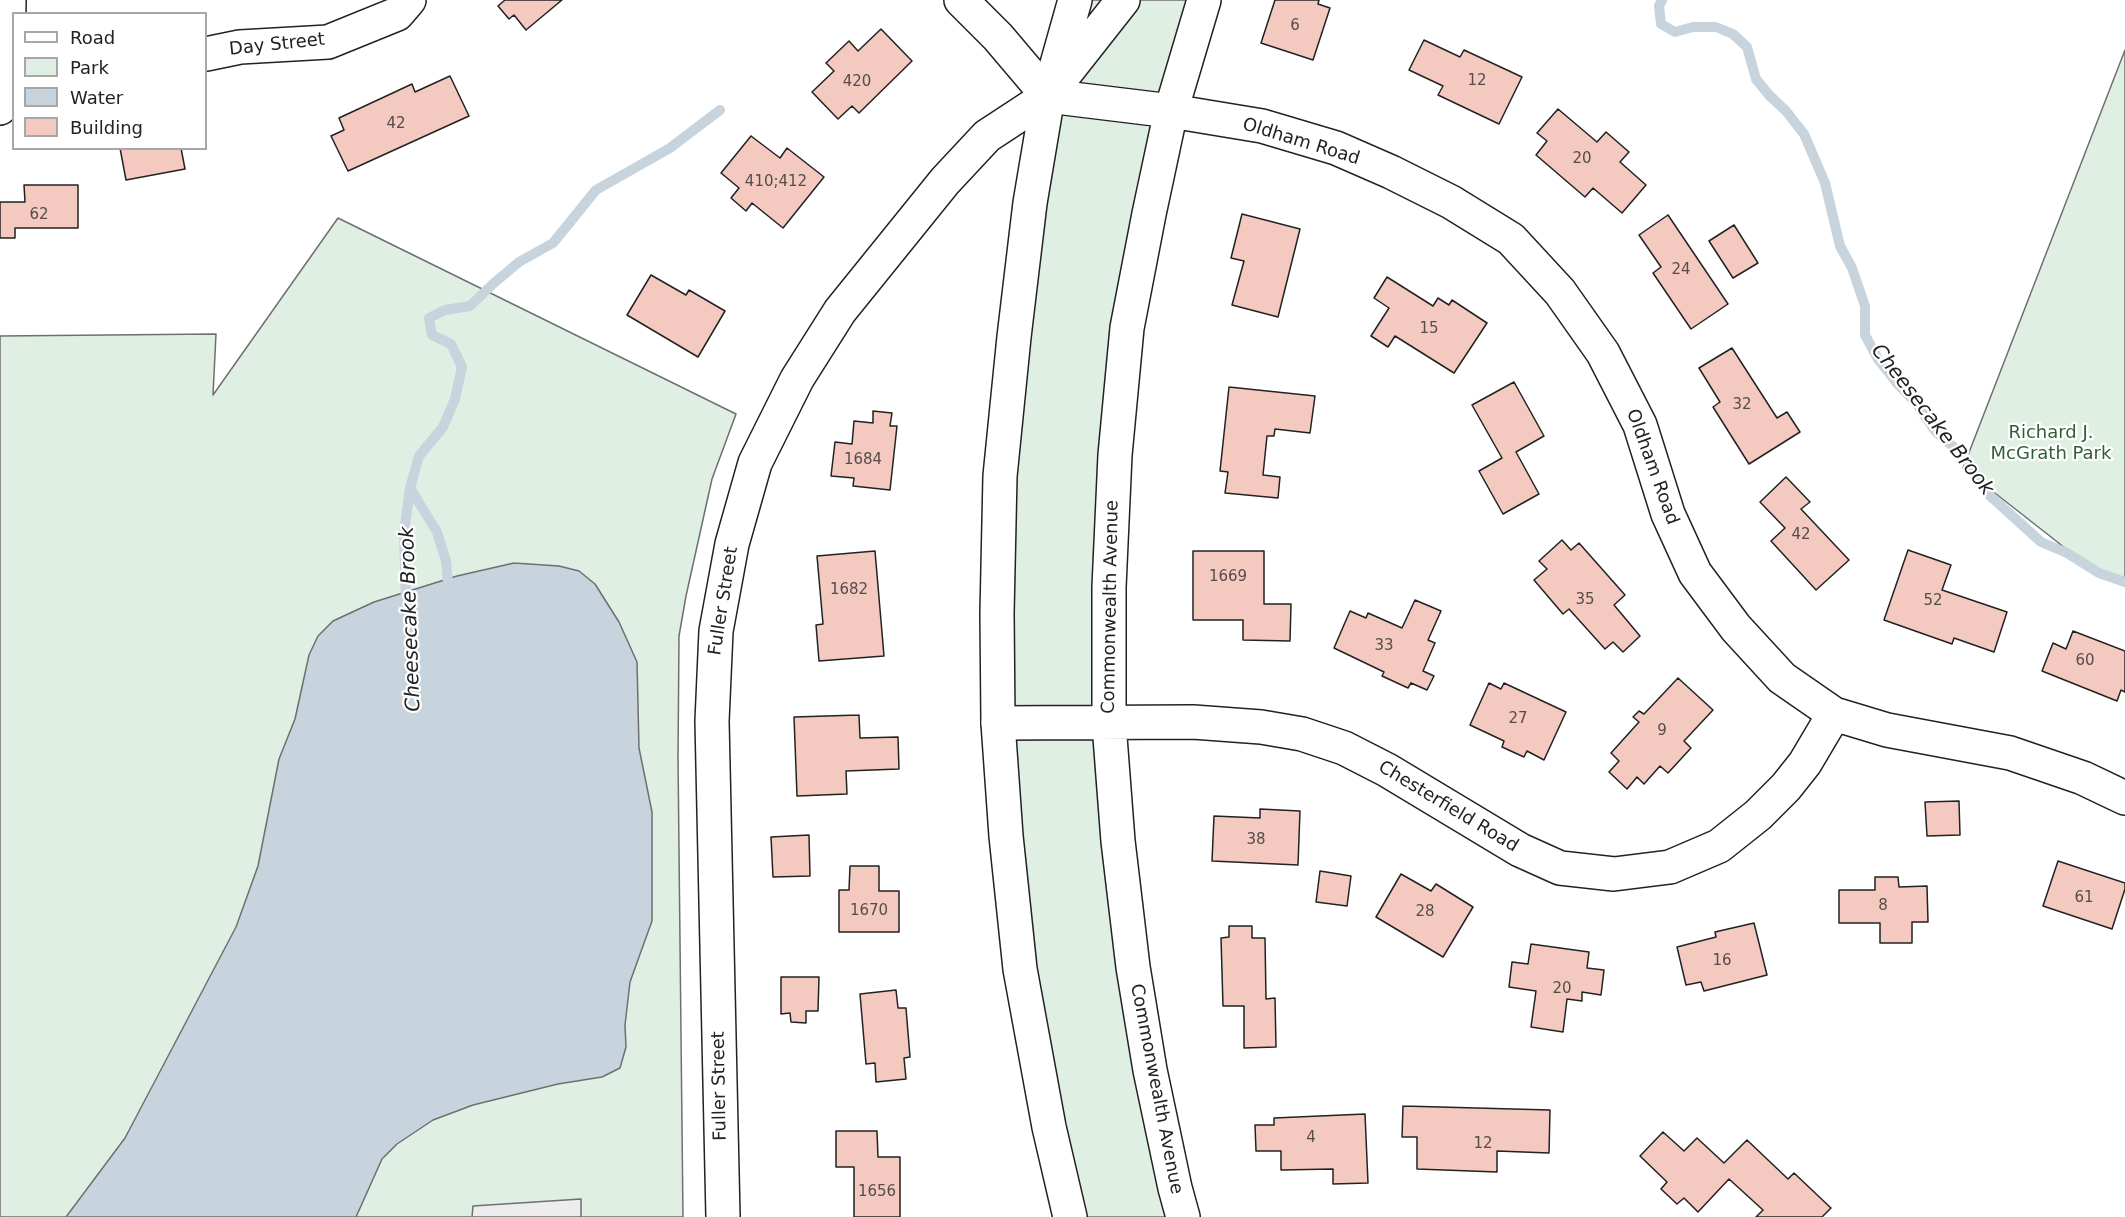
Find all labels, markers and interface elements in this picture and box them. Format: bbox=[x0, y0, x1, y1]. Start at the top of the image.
legend bbox=[12, 12, 207, 150]
house number: 6 bbox=[1290, 17, 1300, 35]
text: Road bbox=[70, 27, 115, 48]
street label: Day Street bbox=[228, 29, 326, 61]
text: Park bbox=[70, 57, 109, 78]
house number: 12 bbox=[1467, 72, 1487, 90]
house number: 420 bbox=[843, 73, 871, 91]
text: Water bbox=[70, 87, 123, 108]
street label: Oldham Road bbox=[1240, 114, 1362, 170]
house number: 42 bbox=[386, 115, 406, 133]
text: Building bbox=[70, 117, 143, 138]
house number: 20 bbox=[1572, 150, 1592, 168]
house number: 410;412 bbox=[745, 173, 807, 191]
house number: 62 bbox=[29, 206, 49, 224]
house number: 24 bbox=[1671, 261, 1691, 279]
house number: 15 bbox=[1419, 320, 1439, 338]
water label: Cheesecake Brook bbox=[1865, 340, 1999, 500]
house number: 32 bbox=[1732, 396, 1752, 414]
street label: Oldham Road bbox=[1621, 406, 1683, 528]
park label: Richard J. McGrath Park bbox=[1991, 422, 2111, 464]
house number: 1684 bbox=[844, 451, 882, 469]
street label: Commonwealth Avenue bbox=[1098, 500, 1124, 714]
water label: Cheesecake Brook bbox=[396, 526, 426, 712]
house number: 42 bbox=[1791, 526, 1811, 544]
street label: Fuller Street bbox=[705, 545, 743, 657]
house number: 1669 bbox=[1209, 568, 1247, 586]
house number: 1682 bbox=[830, 581, 868, 599]
house number: 35 bbox=[1575, 591, 1595, 609]
house number: 52 bbox=[1923, 592, 1943, 610]
house number: 33 bbox=[1374, 637, 1394, 655]
house number: 60 bbox=[2075, 652, 2095, 670]
house number: 27 bbox=[1508, 710, 1528, 728]
house number: 9 bbox=[1657, 722, 1667, 740]
street label: Chesterfield Road bbox=[1374, 757, 1522, 857]
house number: 38 bbox=[1246, 831, 1266, 849]
house number: 61 bbox=[2074, 889, 2094, 907]
house number: 8 bbox=[1878, 897, 1888, 915]
house number: 1670 bbox=[850, 902, 888, 920]
house number: 28 bbox=[1415, 903, 1435, 921]
house number: 16 bbox=[1712, 952, 1732, 970]
house number: 20 bbox=[1552, 980, 1572, 998]
street label: Commonwealth Avenue bbox=[1125, 982, 1187, 1196]
street label: Fuller Street bbox=[708, 1031, 732, 1141]
house number: 4 bbox=[1306, 1129, 1316, 1147]
house number: 12 bbox=[1473, 1135, 1493, 1153]
house number: 1656 bbox=[858, 1183, 896, 1201]

